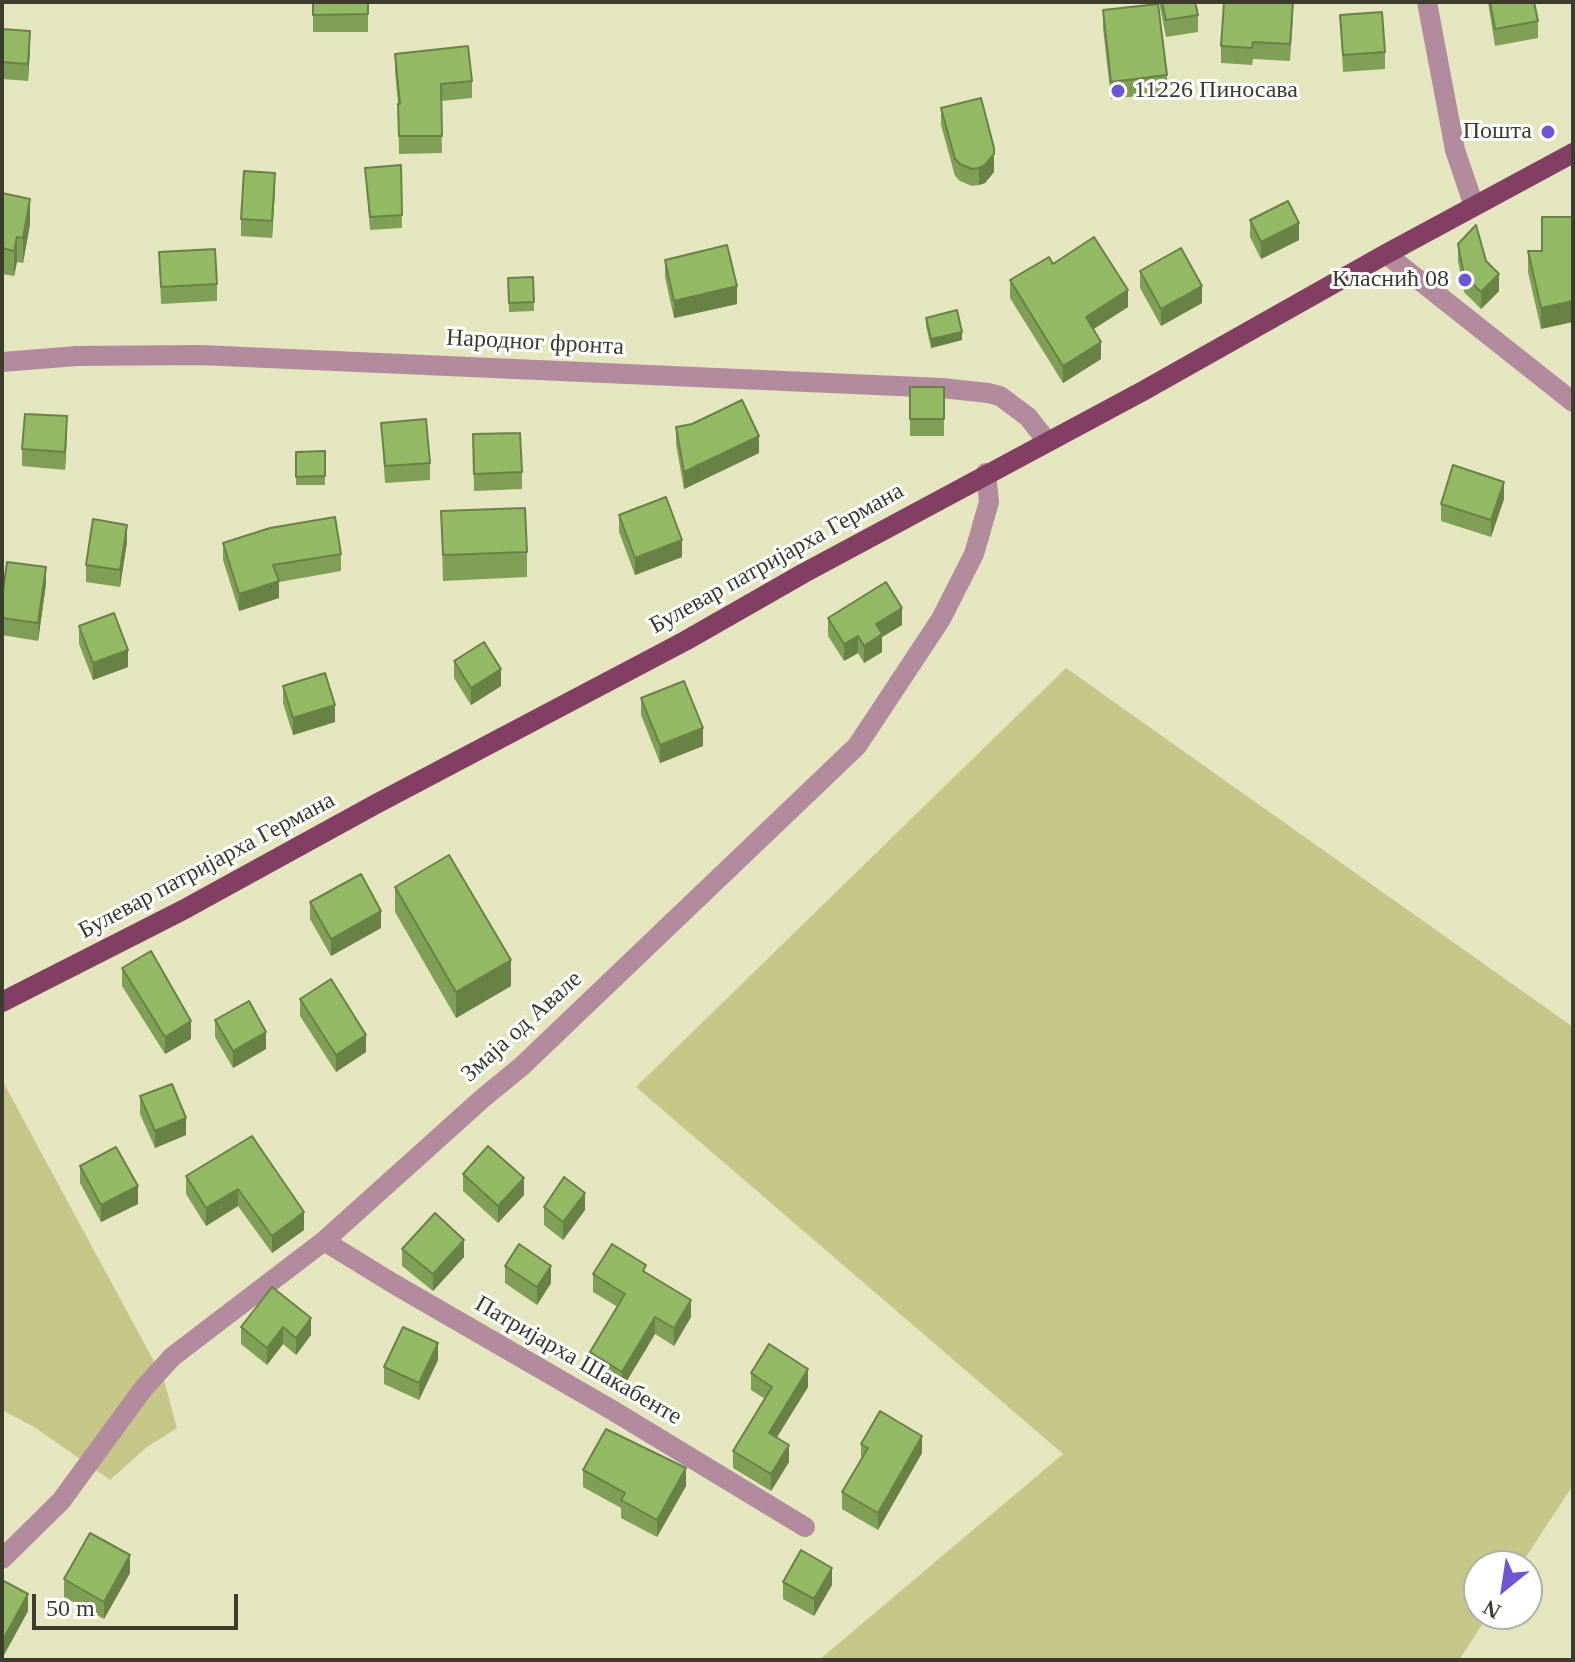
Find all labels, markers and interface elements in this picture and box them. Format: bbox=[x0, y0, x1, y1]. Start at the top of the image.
place label: 11226 Пиносава bbox=[1134, 77, 1298, 105]
marker: 11226 Пиносава bbox=[1109, 82, 1127, 100]
place label: Пошта bbox=[1463, 118, 1532, 146]
marker: Пошта bbox=[1539, 123, 1557, 141]
place label: Класнић 08 bbox=[1332, 266, 1449, 294]
marker: Класнић 08 bbox=[1456, 271, 1474, 289]
street label: Народног фронта bbox=[445, 324, 625, 362]
street label: Булевар патријарха Германа bbox=[645, 477, 909, 641]
street label: Булевар патријарха Германа bbox=[74, 786, 340, 946]
street label: Змаја од Авале bbox=[456, 965, 588, 1089]
street label: Патријарха Шакабенте bbox=[469, 1290, 687, 1432]
north arrow bbox=[1463, 1550, 1543, 1630]
scale bar bbox=[36, 1578, 242, 1628]
text: 50 m bbox=[46, 1595, 95, 1621]
text: N bbox=[1479, 1595, 1505, 1624]

